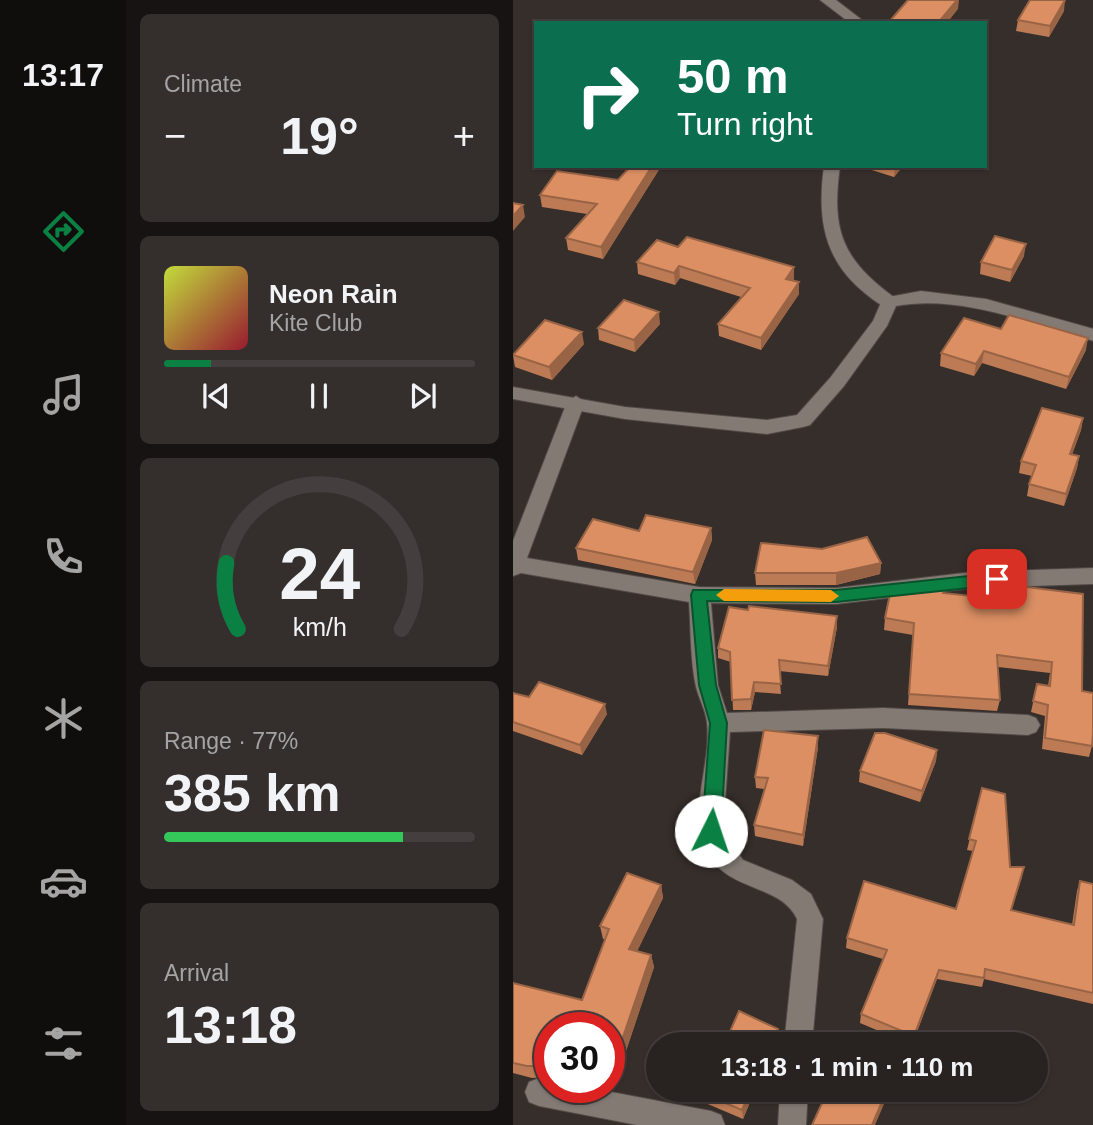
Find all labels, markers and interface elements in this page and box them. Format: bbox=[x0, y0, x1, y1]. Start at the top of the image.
icon: right bbox=[562, 49, 653, 140]
text: 50 m bbox=[677, 49, 789, 103]
text: 13:17 bbox=[22, 57, 104, 93]
text: Climate bbox=[164, 71, 242, 97]
text: Turn right bbox=[677, 106, 813, 142]
text: 19° bbox=[280, 107, 359, 165]
text: − bbox=[164, 115, 186, 157]
text: + bbox=[453, 115, 475, 157]
icon: directions bbox=[39, 207, 88, 256]
text: Neon Rain bbox=[269, 279, 398, 309]
text: Kite Club bbox=[269, 310, 362, 336]
icon: music bbox=[39, 370, 88, 419]
icon: previous bbox=[197, 377, 235, 415]
icon: pause bbox=[300, 377, 338, 415]
icon: next bbox=[404, 377, 442, 415]
icon: phone bbox=[39, 532, 88, 581]
text: 24 bbox=[279, 533, 360, 614]
pin bbox=[967, 549, 1027, 609]
icon: arrive bbox=[978, 560, 1016, 598]
text: km/h bbox=[292, 612, 347, 640]
icon: climate bbox=[39, 694, 88, 743]
text: Range · 77% bbox=[164, 728, 298, 754]
text: 385 km bbox=[164, 764, 340, 822]
position arrow bbox=[674, 794, 748, 868]
icon: car bbox=[39, 857, 88, 906]
text: Arrival bbox=[164, 960, 229, 986]
text: 13:18 bbox=[164, 996, 297, 1054]
speed limit sign: 30 bbox=[534, 1012, 625, 1103]
icon: filters bbox=[39, 1019, 88, 1068]
text: 13:18 · 1 min · 110 m bbox=[721, 1052, 973, 1082]

